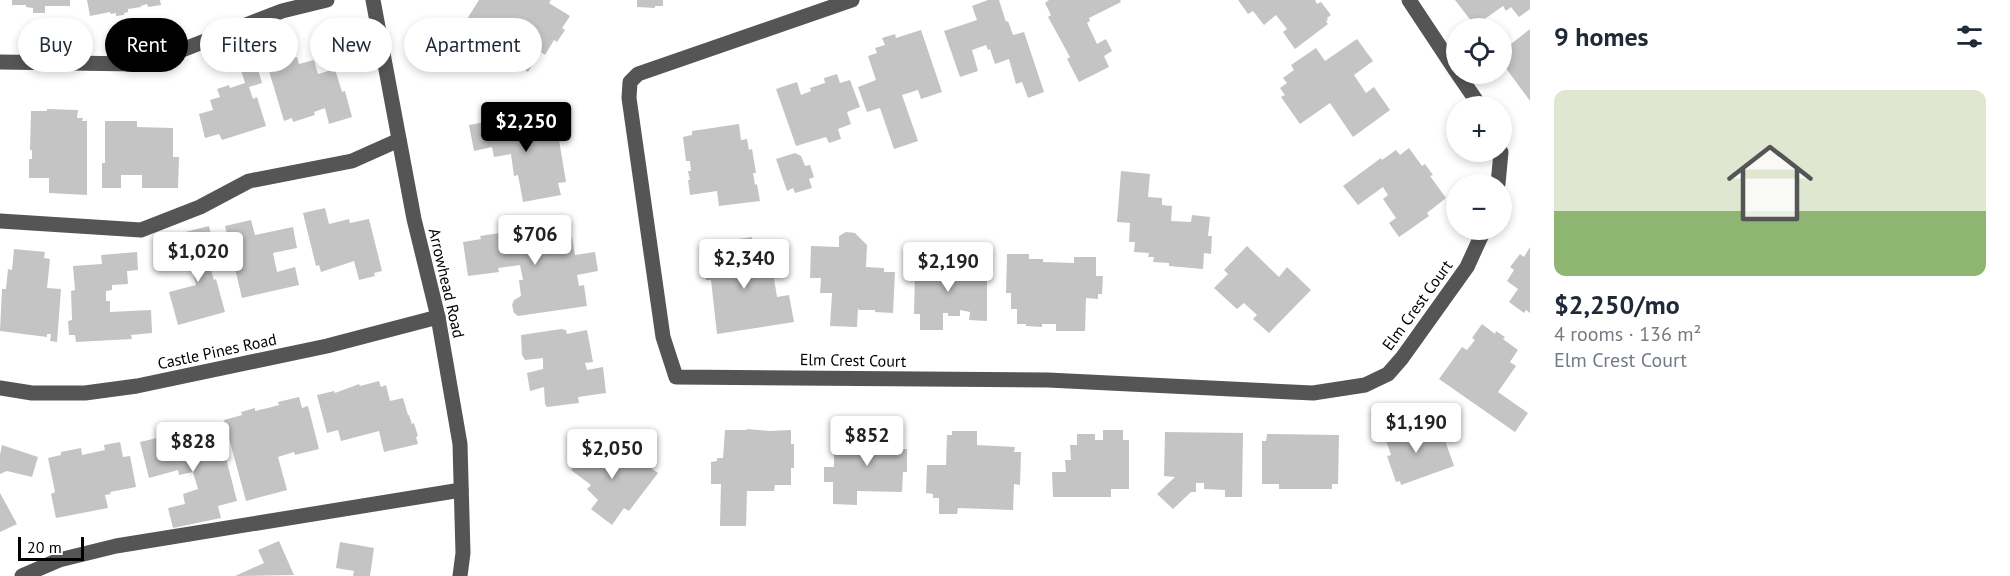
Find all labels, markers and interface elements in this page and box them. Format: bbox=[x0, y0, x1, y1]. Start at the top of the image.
chip: Buy bbox=[18, 18, 93, 72]
chip: Rent bbox=[105, 18, 188, 72]
chip: Filters bbox=[200, 18, 298, 72]
chip: New bbox=[310, 18, 392, 72]
chip: Apartment bbox=[404, 18, 542, 72]
map controls bbox=[1446, 18, 1512, 240]
button: locate bbox=[1446, 18, 1512, 84]
text: 9 homes bbox=[1554, 20, 1649, 53]
icon: filters bbox=[1953, 20, 1986, 53]
button: + bbox=[1446, 96, 1512, 162]
pin: $2,250 bbox=[477, 102, 575, 153]
text: $2,250 bbox=[495, 108, 557, 134]
icon: home bbox=[1716, 129, 1824, 237]
button: − bbox=[1446, 174, 1512, 240]
pin: $706 bbox=[499, 215, 571, 266]
text: $706 bbox=[512, 221, 558, 247]
street label: Arrowhead Road bbox=[425, 226, 469, 340]
pin: $1,020 bbox=[149, 232, 247, 283]
text: $1,020 bbox=[167, 238, 229, 264]
pin: $2,340 bbox=[695, 239, 793, 290]
pin: $2,190 bbox=[899, 242, 997, 293]
text: $2,340 bbox=[713, 245, 775, 271]
text: $2,190 bbox=[917, 248, 979, 274]
street label: Elm Crest Court bbox=[1378, 256, 1457, 354]
text: $2,250/mo bbox=[1554, 288, 1680, 321]
text: 4 rooms · 136 m² bbox=[1554, 321, 1701, 347]
street label: Castle Pines Road bbox=[156, 329, 278, 373]
text: Elm Crest Court bbox=[1554, 347, 1687, 373]
street label: Elm Crest Court bbox=[800, 349, 907, 371]
pin: $1,190 bbox=[1367, 403, 1465, 454]
text: $1,190 bbox=[1385, 409, 1447, 435]
pin: $852 bbox=[831, 416, 903, 467]
pin: $828 bbox=[157, 422, 229, 473]
text: $852 bbox=[844, 422, 890, 448]
text: $828 bbox=[170, 428, 216, 454]
pin: $2,050 bbox=[563, 429, 661, 480]
text: $2,050 bbox=[581, 435, 643, 461]
scale bar bbox=[18, 534, 84, 562]
text: 20 m bbox=[27, 537, 62, 557]

